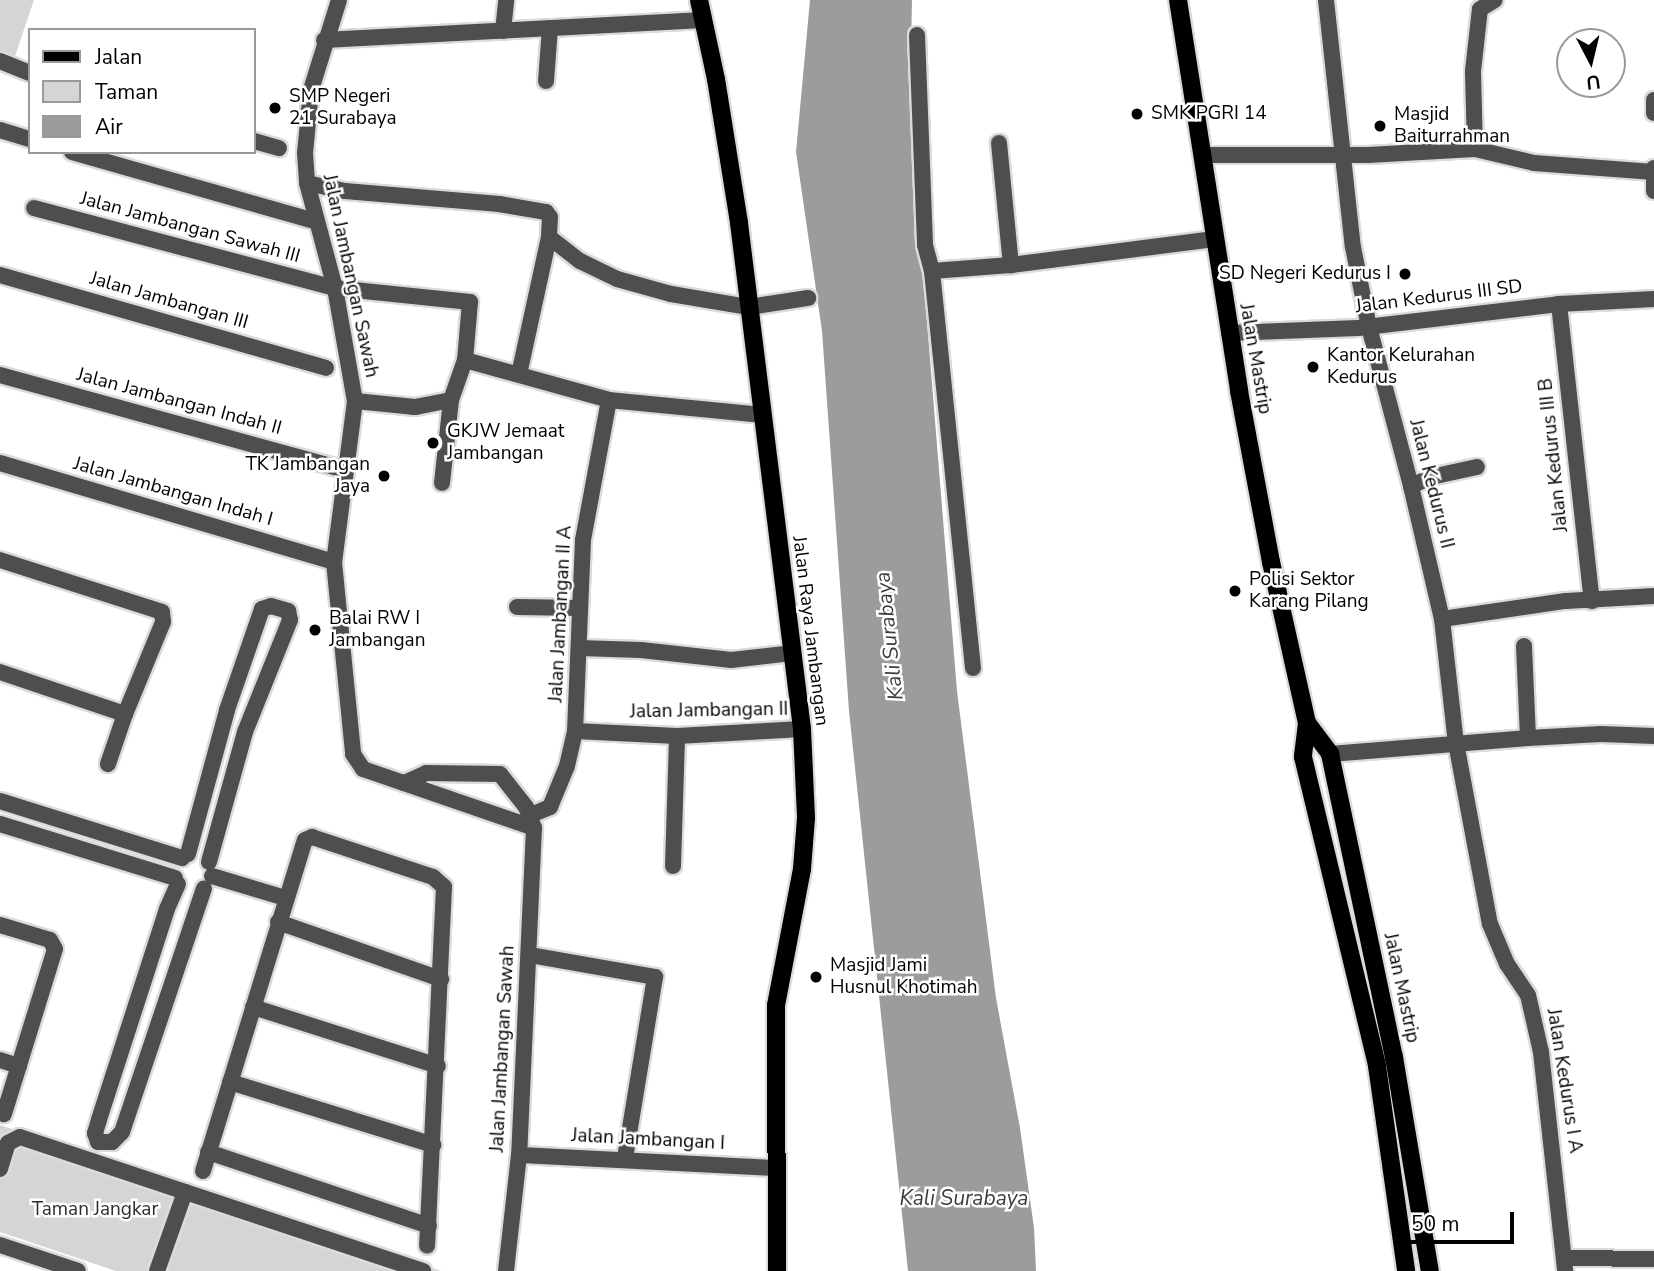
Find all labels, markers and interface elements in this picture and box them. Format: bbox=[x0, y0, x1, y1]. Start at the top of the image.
legend bbox=[28, 28, 256, 154]
north arrow bbox=[1556, 28, 1626, 98]
text: Jalan bbox=[95, 43, 142, 71]
text: U bbox=[1585, 68, 1602, 96]
text: Taman bbox=[95, 78, 158, 106]
place label: SMP Negeri 21 Surabaya bbox=[289, 86, 397, 130]
marker: SMP Negeri 21 Surabaya bbox=[267, 100, 283, 116]
place label: SMK PGRI 14 bbox=[1151, 103, 1267, 125]
place label: Masjid Baiturrahman bbox=[1394, 104, 1510, 148]
marker: SMK PGRI 14 bbox=[1129, 106, 1145, 122]
text: Air bbox=[95, 113, 123, 141]
marker: Masjid Baiturrahman bbox=[1372, 118, 1388, 134]
street label: Jalan Jambangan Sawah bbox=[317, 172, 383, 380]
street label: Jalan Jambangan Sawah III bbox=[78, 188, 302, 268]
place label: SD Negeri Kedurus I bbox=[1219, 263, 1391, 285]
marker: SD Negeri Kedurus I bbox=[1397, 266, 1413, 282]
street label: Jalan Jambangan III bbox=[87, 268, 251, 334]
street label: Jalan Kedurus III SD bbox=[1354, 275, 1524, 319]
street label: Jalan Mastrip bbox=[1234, 302, 1276, 416]
place label: Kantor Kelurahan Kedurus bbox=[1327, 345, 1475, 389]
marker: Kantor Kelurahan Kedurus bbox=[1305, 359, 1321, 375]
street label: Jalan Jambangan Indah II bbox=[74, 364, 284, 440]
street label: Jalan Kedurus III B bbox=[1535, 377, 1573, 533]
street label: Jalan Kedurus II bbox=[1404, 417, 1458, 551]
place label: GKJW Jemaat Jambangan bbox=[447, 421, 565, 465]
marker: GKJW Jemaat Jambangan bbox=[425, 435, 441, 451]
street label: Jalan Jambangan Indah I bbox=[71, 453, 275, 531]
place label: TK Jambangan Jaya bbox=[245, 454, 370, 498]
marker: TK Jambangan Jaya bbox=[376, 468, 392, 484]
street label: Jalan Jambangan II A bbox=[545, 525, 577, 703]
street label: Jalan Raya Jambangan bbox=[787, 535, 833, 727]
place label: Polisi Sektor Karang Pilang bbox=[1249, 569, 1369, 613]
water label: Kali Surabaya bbox=[870, 571, 908, 701]
marker: Polisi Sektor Karang Pilang bbox=[1227, 583, 1243, 599]
place label: Balai RW I Jambangan bbox=[329, 608, 425, 652]
marker: Balai RW I Jambangan bbox=[307, 622, 323, 638]
street label: Jalan Jambangan II bbox=[629, 698, 789, 724]
street label: Jalan Mastrip bbox=[1378, 931, 1424, 1045]
street label: Jalan Jambangan Sawah bbox=[486, 945, 520, 1153]
place label: Masjid Jami Husnul Khotimah bbox=[830, 955, 978, 999]
marker: Masjid Jami Husnul Khotimah bbox=[808, 969, 824, 985]
street label: Jalan Kedurus I A bbox=[1541, 1007, 1587, 1155]
street label: Jalan Jambangan I bbox=[571, 1125, 725, 1155]
water label: Kali Surabaya bbox=[900, 1185, 1028, 1211]
scale bar bbox=[1402, 1198, 1518, 1242]
park label: Taman Jangkar bbox=[32, 1199, 158, 1221]
text: 50 m bbox=[1411, 1210, 1460, 1238]

